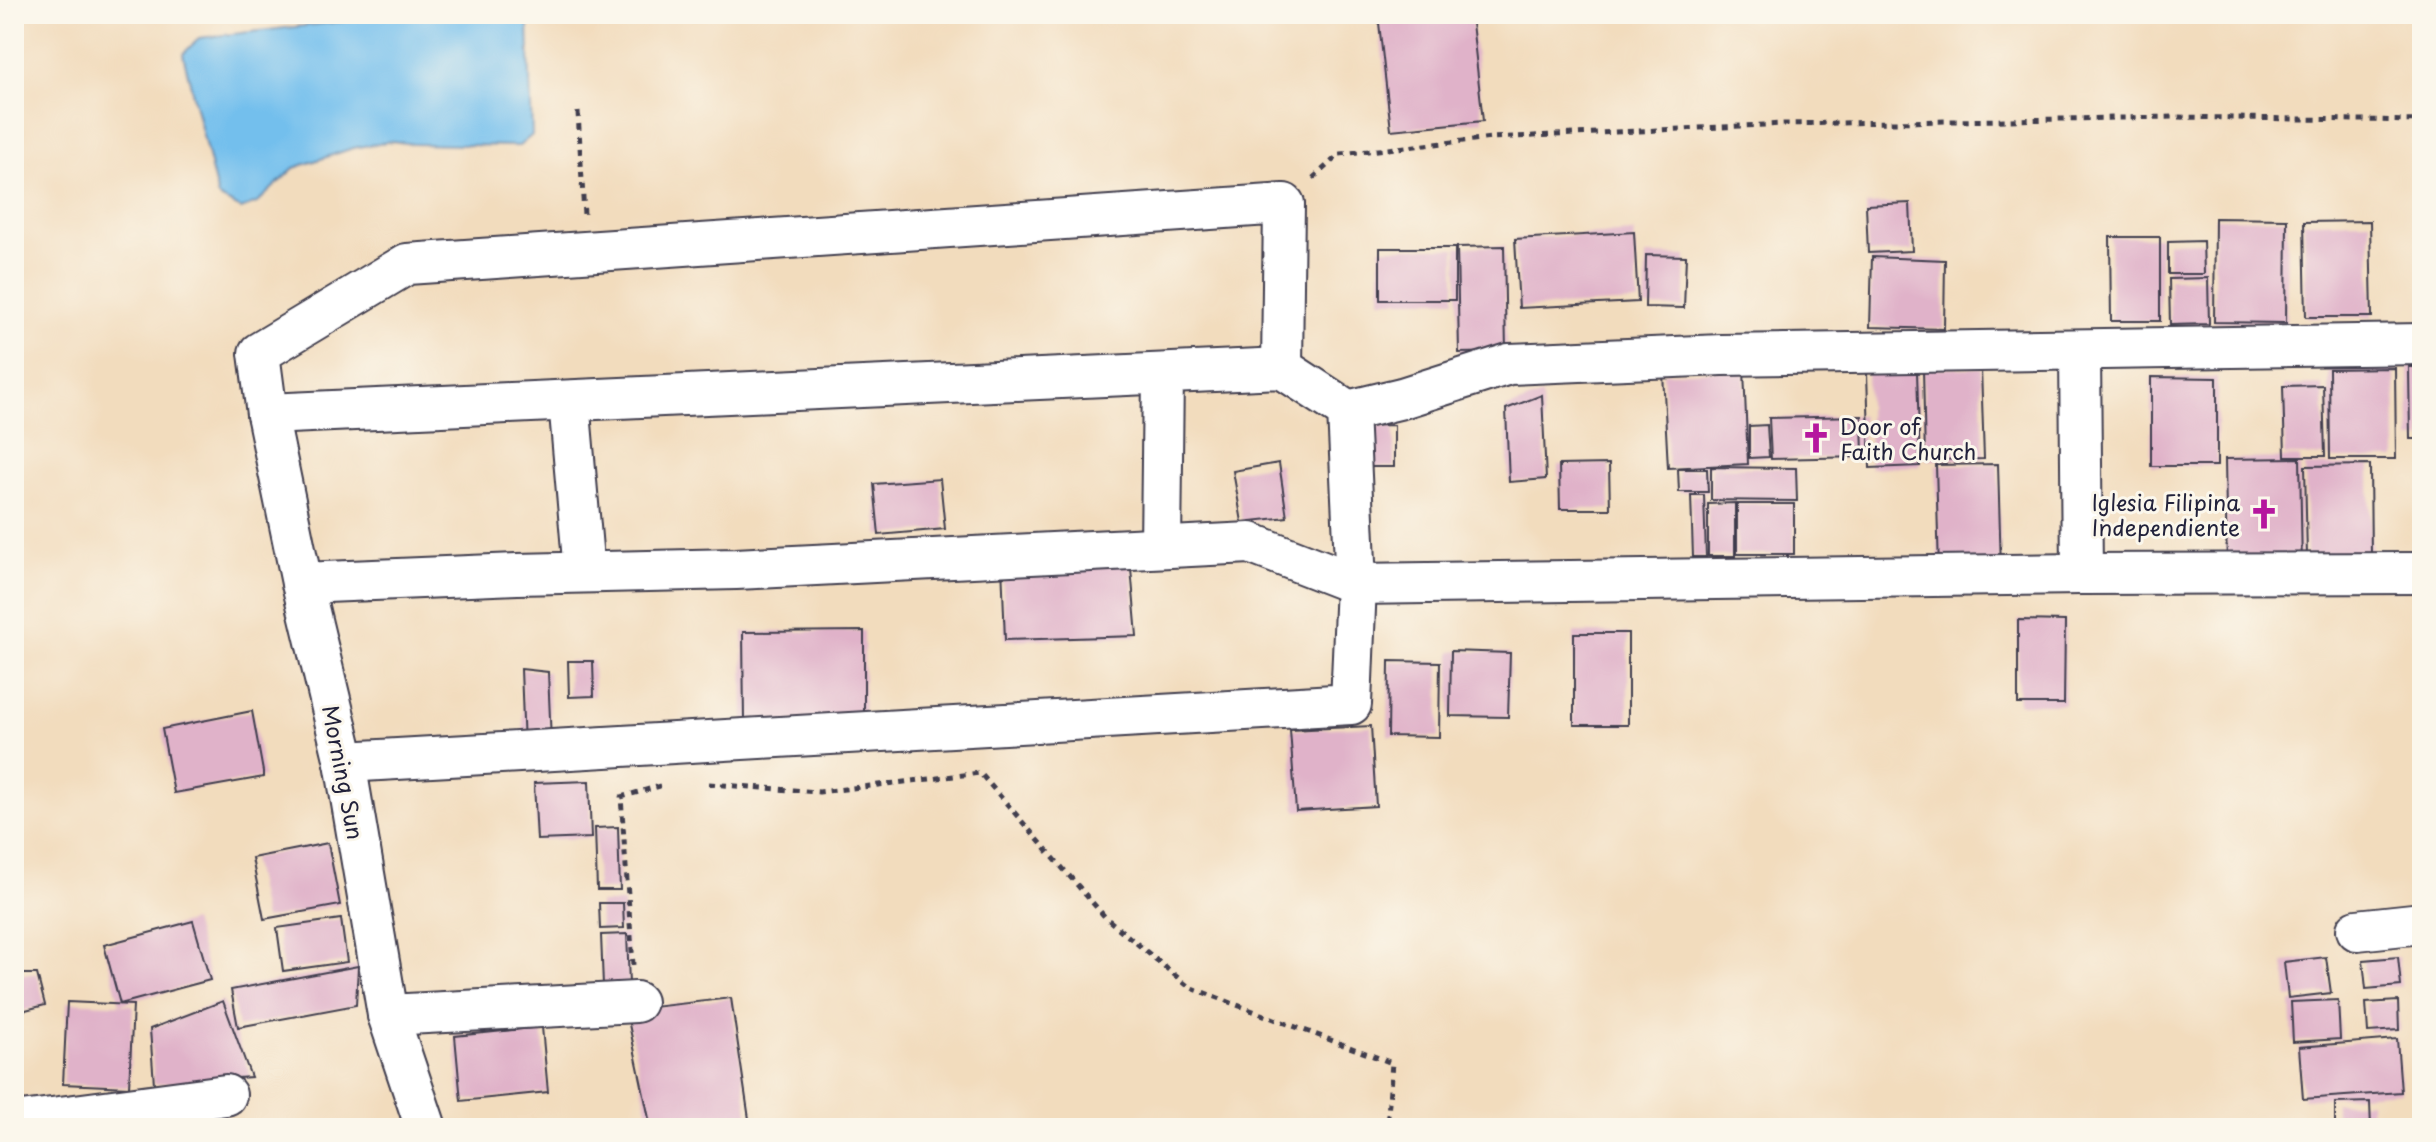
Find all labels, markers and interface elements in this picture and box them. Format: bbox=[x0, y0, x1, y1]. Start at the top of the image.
place label: Door of Faith Church bbox=[1840, 409, 1976, 467]
church icon: Door of Faith Church bbox=[1799, 421, 1833, 455]
place label: Iglesia Filipina Independiente bbox=[2092, 485, 2240, 543]
church icon: Iglesia Filipina Independiente bbox=[2247, 497, 2281, 531]
street label: Morning Sun bbox=[315, 702, 373, 842]

